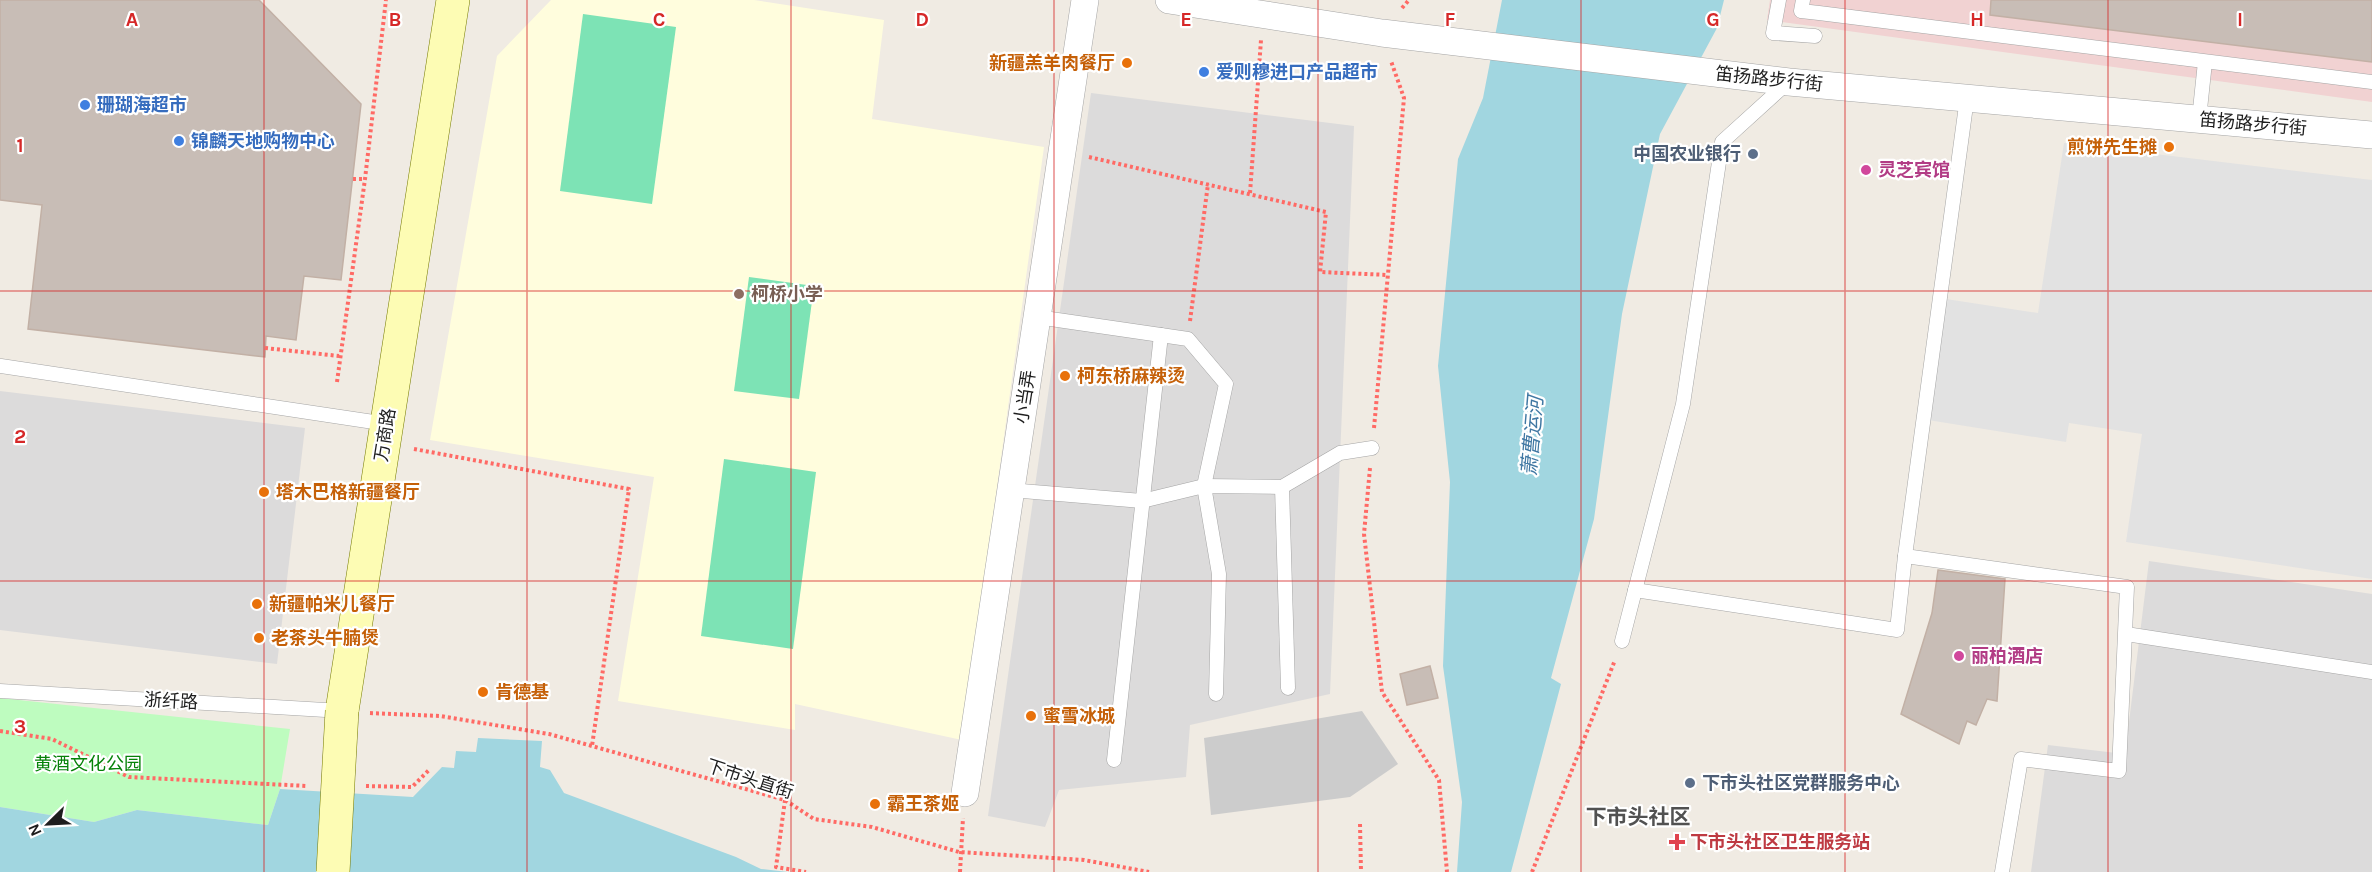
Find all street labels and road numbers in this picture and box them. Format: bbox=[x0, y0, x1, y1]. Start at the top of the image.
street label: 笛扬路步行街 bbox=[1714, 62, 1824, 96]
street label: 笛扬路步行街 bbox=[2198, 108, 2308, 140]
street label: 小当弄 bbox=[1010, 369, 1040, 425]
street label: 万商路 bbox=[370, 407, 400, 463]
street label: 浙纤路 bbox=[143, 689, 199, 713]
street label: 下市头直街 bbox=[704, 755, 796, 803]

